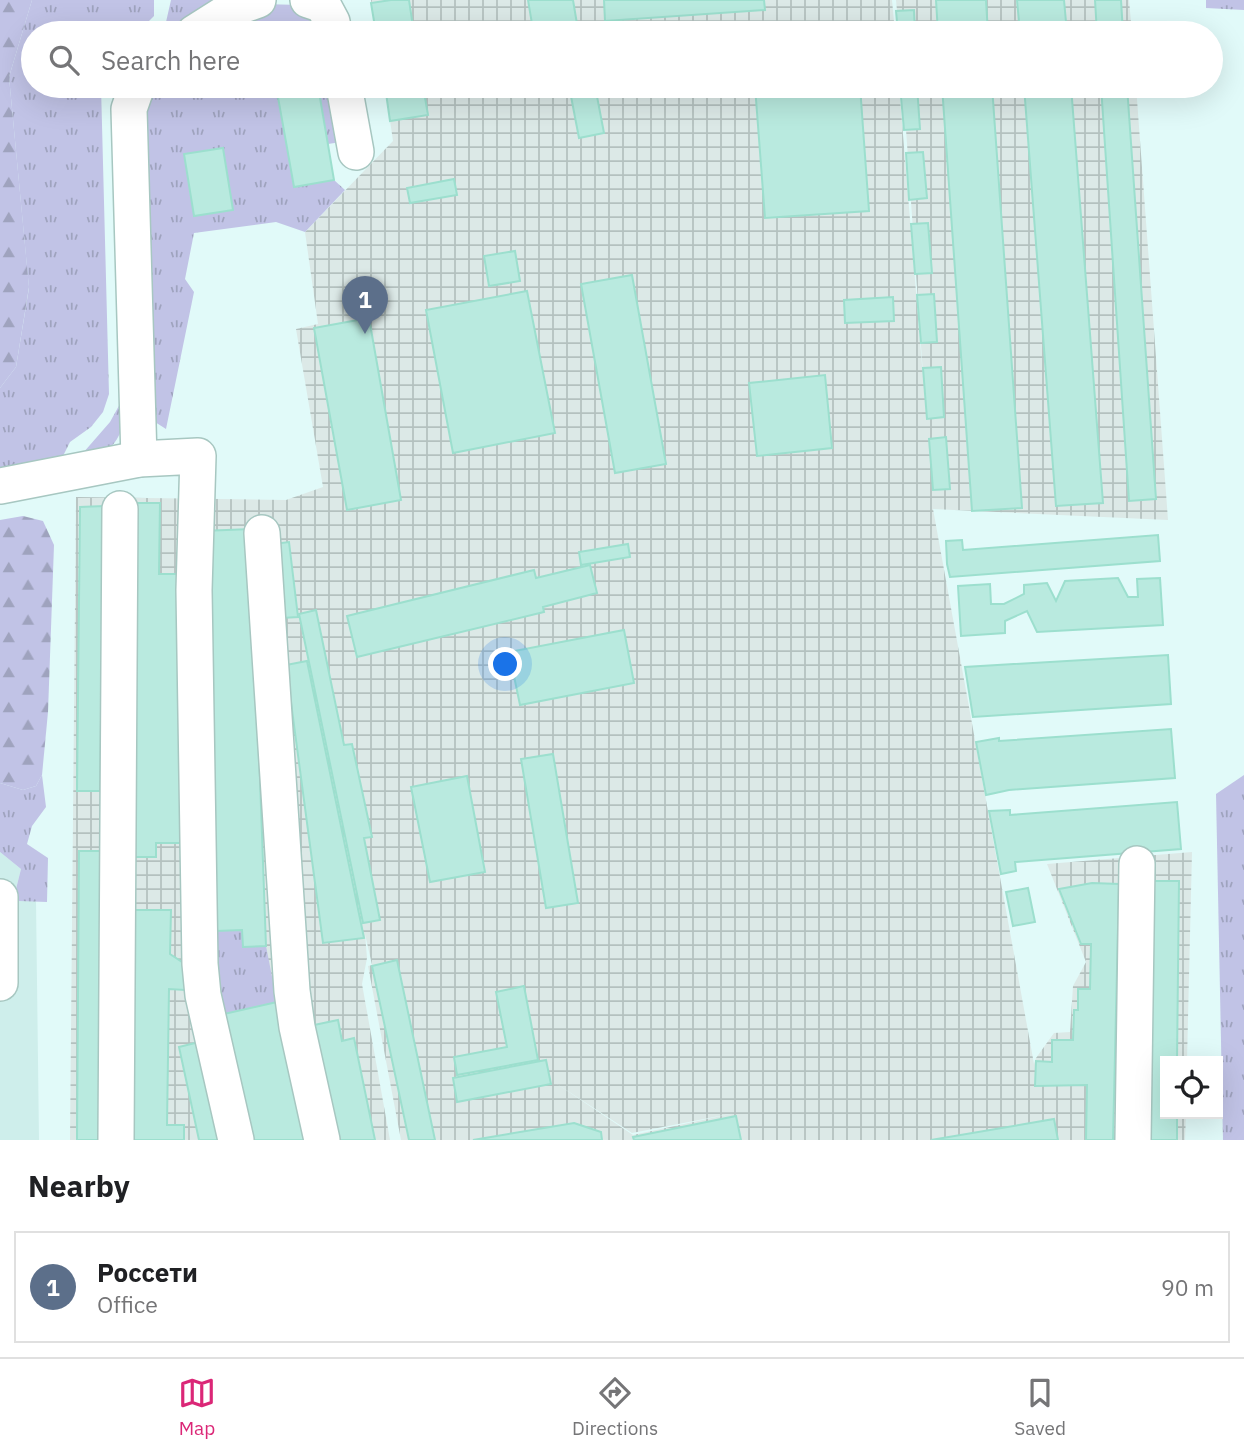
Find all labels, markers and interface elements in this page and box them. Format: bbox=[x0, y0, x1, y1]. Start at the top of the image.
search box bbox=[21, 21, 1223, 98]
icon: search bbox=[45, 41, 83, 79]
text: Search here bbox=[101, 43, 240, 77]
pin: 1 bbox=[342, 276, 388, 334]
your location bbox=[488, 647, 522, 681]
map controls bbox=[1160, 1056, 1223, 1119]
button: locate bbox=[1160, 1056, 1223, 1119]
text: Nearby bbox=[28, 1166, 130, 1205]
text: Россети bbox=[97, 1255, 198, 1289]
text: 1 bbox=[46, 1272, 60, 1302]
text: 90 m bbox=[1161, 1272, 1214, 1302]
text: Office bbox=[97, 1289, 158, 1319]
tab: Map bbox=[178, 1374, 216, 1440]
tab: Directions bbox=[572, 1374, 658, 1440]
tab: Saved bbox=[1014, 1374, 1066, 1440]

